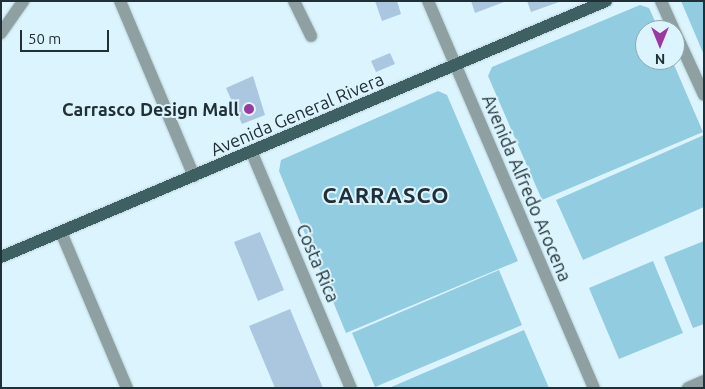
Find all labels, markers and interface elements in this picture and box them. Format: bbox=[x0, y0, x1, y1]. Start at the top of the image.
scale bar bbox=[22, 20, 111, 52]
north arrow bbox=[635, 20, 685, 70]
text: 50 m bbox=[28, 30, 61, 47]
text: N bbox=[655, 51, 665, 67]
street label: Avenida General Rivera bbox=[207, 68, 387, 160]
street label: Avenida Alfredo Arocena bbox=[478, 91, 576, 285]
place label: Carrasco Design Mall bbox=[62, 98, 239, 120]
marker: Carrasco Design Mall bbox=[243, 103, 255, 115]
district label: CARRASCO bbox=[322, 182, 450, 208]
street label: Costa Rica bbox=[292, 221, 344, 305]

